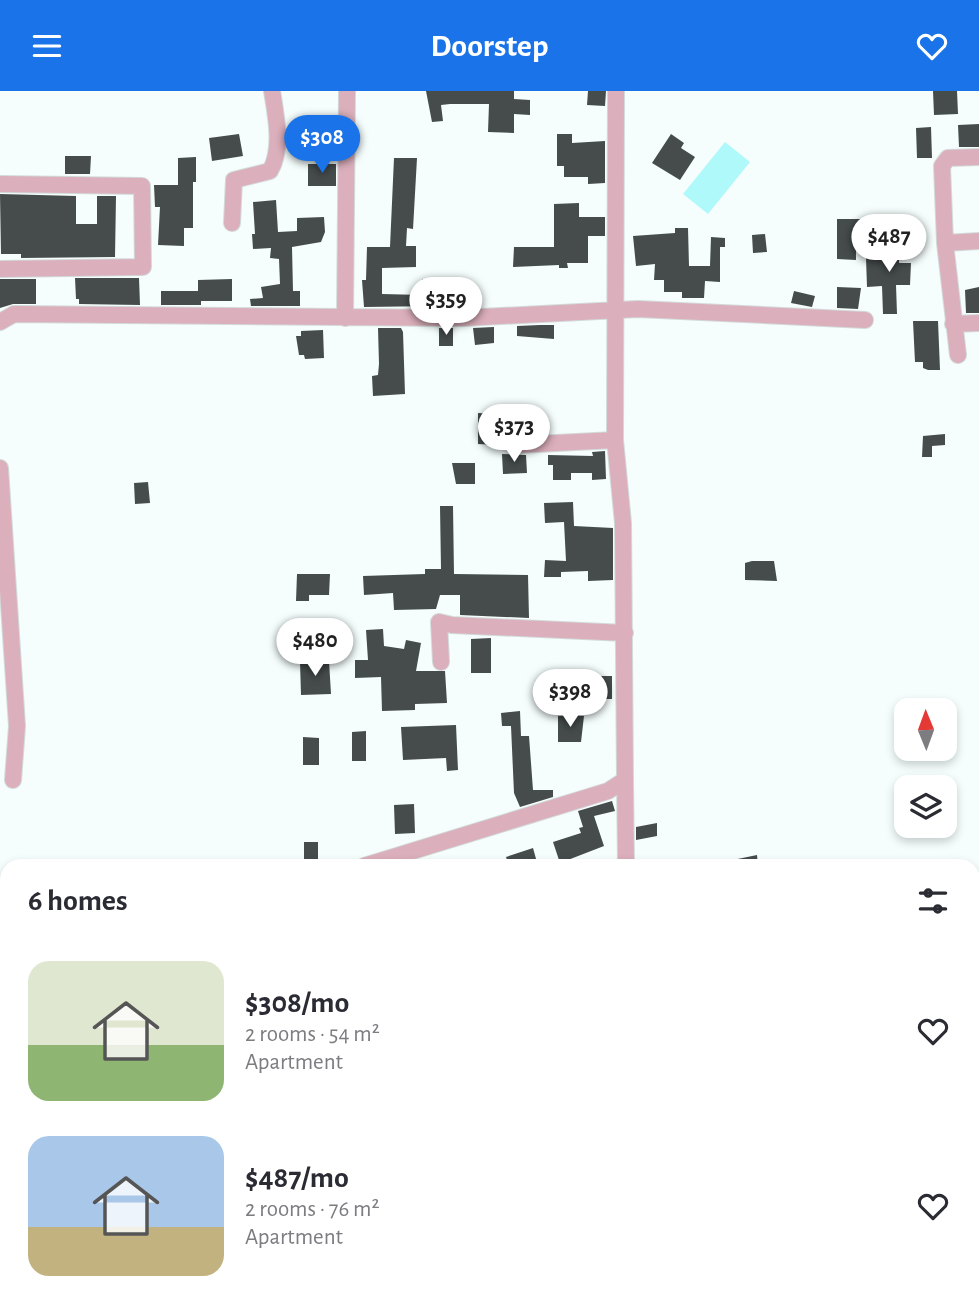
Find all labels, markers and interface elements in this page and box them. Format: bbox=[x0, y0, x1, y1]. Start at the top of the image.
icon: menu bbox=[28, 27, 66, 65]
icon: heart bbox=[913, 27, 951, 65]
text: Doorstep bbox=[431, 30, 548, 62]
pin: $308 bbox=[281, 115, 363, 175]
text: $308 bbox=[300, 126, 344, 149]
pin: $487 bbox=[848, 215, 930, 274]
text: $487 bbox=[867, 225, 911, 248]
pin: $359 bbox=[405, 278, 487, 337]
text: $359 bbox=[425, 288, 467, 311]
pin: $373 bbox=[473, 405, 555, 464]
text: $373 bbox=[494, 415, 534, 438]
pin: $480 bbox=[274, 619, 356, 678]
text: $480 bbox=[292, 629, 338, 652]
pin: $398 bbox=[529, 669, 611, 729]
text: $398 bbox=[549, 680, 591, 703]
north arrow bbox=[894, 698, 957, 761]
map controls bbox=[894, 698, 957, 838]
button: layers bbox=[894, 775, 957, 838]
icon: filters bbox=[914, 882, 952, 920]
text: 6 homes bbox=[28, 886, 128, 916]
text: $308/mo bbox=[245, 988, 349, 1018]
icon: home bbox=[84, 989, 168, 1073]
icon: heart bbox=[914, 1012, 952, 1050]
text: 2 rooms · 54 m² bbox=[245, 1023, 380, 1046]
text: Apartment bbox=[245, 1051, 343, 1074]
text: $487/mo bbox=[245, 1163, 349, 1193]
icon: home bbox=[84, 1164, 168, 1248]
icon: heart bbox=[914, 1187, 952, 1225]
text: 2 rooms · 76 m² bbox=[245, 1198, 379, 1221]
text: Apartment bbox=[245, 1226, 343, 1249]

